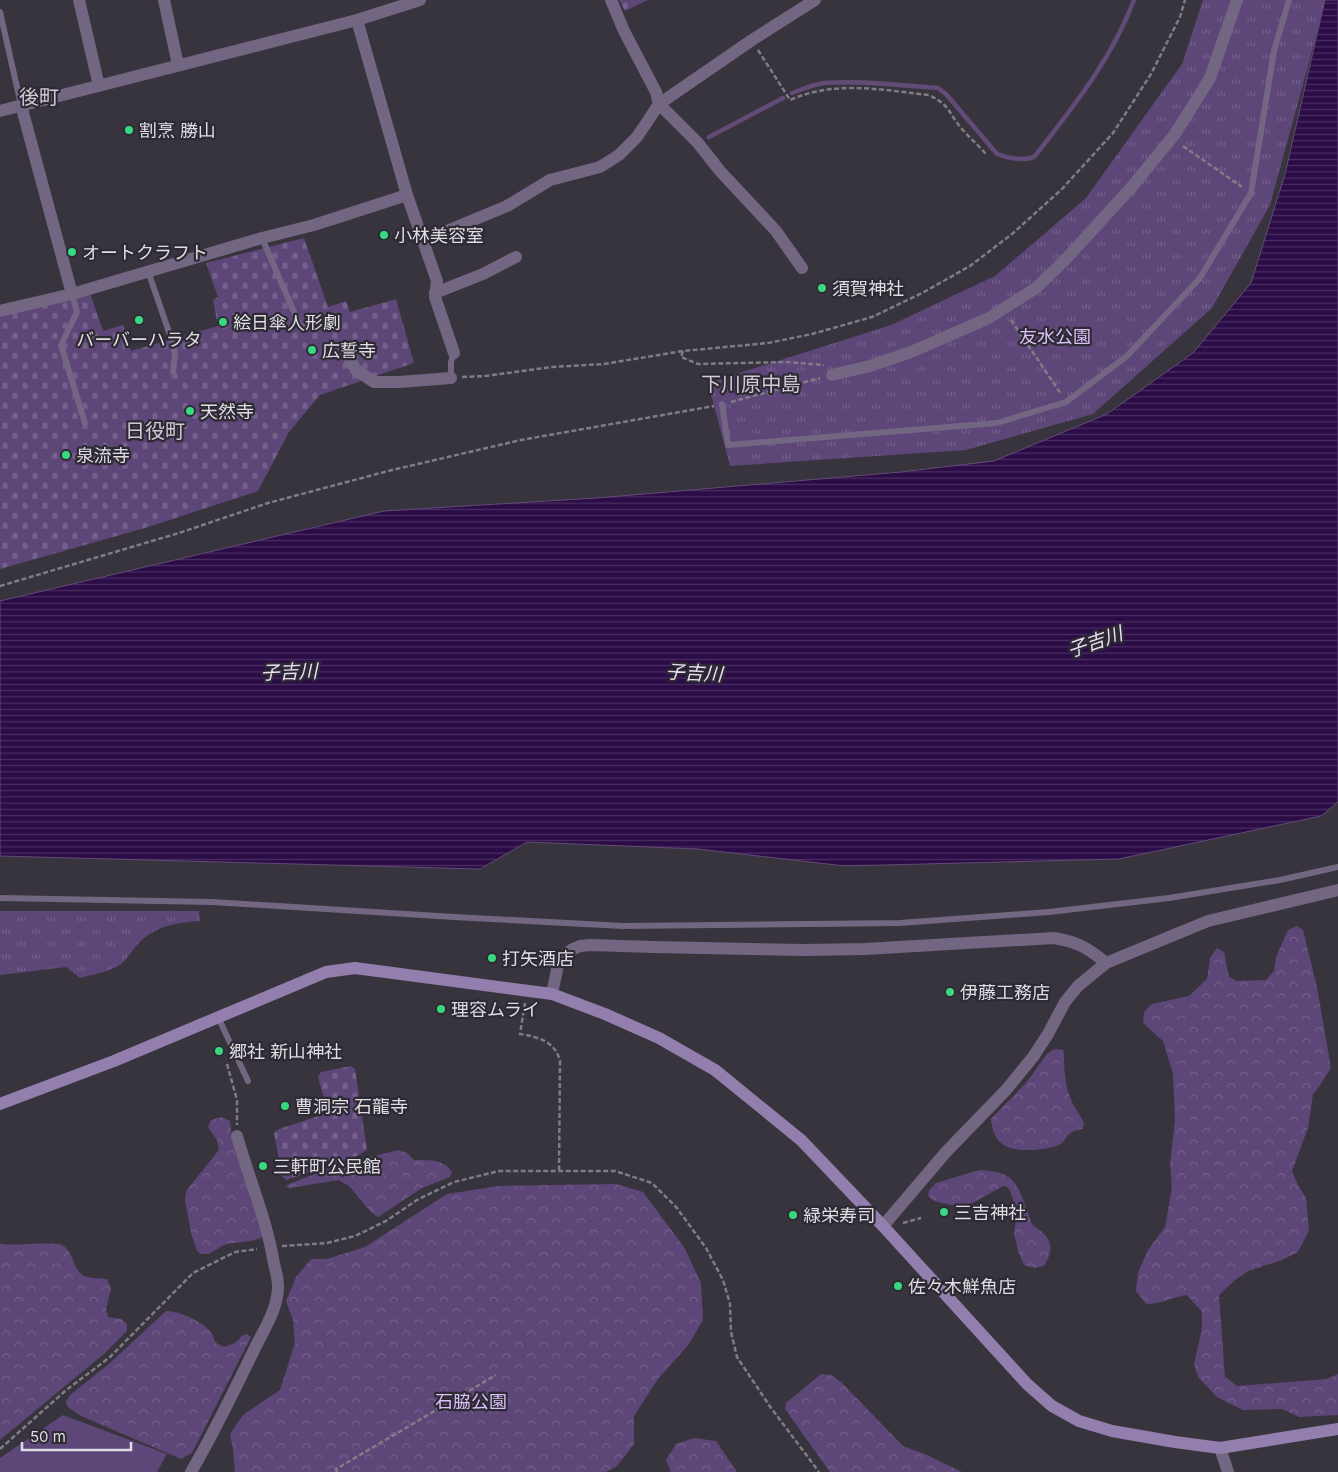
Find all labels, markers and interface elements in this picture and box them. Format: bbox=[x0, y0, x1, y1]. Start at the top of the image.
district label: 後町 bbox=[19, 85, 59, 109]
place label: 割烹 勝山 bbox=[139, 120, 216, 141]
marker: 割烹 勝山 bbox=[123, 124, 135, 136]
place label: 小林美容室 bbox=[394, 225, 484, 246]
marker: 小林美容室 bbox=[378, 229, 390, 241]
place label: オートクラフト bbox=[82, 242, 208, 263]
marker: オートクラフト bbox=[66, 246, 78, 258]
place label: 須賀神社 bbox=[832, 278, 904, 299]
marker: 須賀神社 bbox=[816, 282, 828, 294]
place label: 絵日傘人形劇 bbox=[233, 312, 341, 333]
marker: バーバーハラタ bbox=[133, 314, 145, 326]
marker: 絵日傘人形劇 bbox=[217, 316, 229, 328]
park label: 友水公園 bbox=[1019, 326, 1091, 347]
place label: バーバーハラタ bbox=[76, 329, 202, 350]
place label: 広誓寺 bbox=[322, 340, 376, 361]
marker: 広誓寺 bbox=[306, 344, 318, 356]
district label: 下川原中島 bbox=[701, 372, 801, 396]
place label: 天然寺 bbox=[200, 401, 254, 422]
marker: 天然寺 bbox=[184, 405, 196, 417]
district label: 日役町 bbox=[125, 419, 185, 443]
place label: 泉流寺 bbox=[76, 445, 130, 466]
marker: 泉流寺 bbox=[60, 449, 72, 461]
water label: 子吉川 bbox=[1064, 621, 1128, 662]
water label: 子吉川 bbox=[260, 659, 320, 684]
water label: 子吉川 bbox=[665, 660, 725, 686]
place label: 打矢酒店 bbox=[502, 948, 574, 969]
marker: 打矢酒店 bbox=[486, 952, 498, 964]
place label: 伊藤工務店 bbox=[960, 982, 1050, 1003]
marker: 伊藤工務店 bbox=[944, 986, 956, 998]
place label: 理容ムライ bbox=[451, 999, 540, 1020]
marker: 理容ムライ bbox=[435, 1003, 447, 1015]
place label: 郷社 新山神社 bbox=[229, 1041, 342, 1062]
marker: 郷社 新山神社 bbox=[213, 1045, 225, 1057]
place label: 曹洞宗 石龍寺 bbox=[295, 1096, 408, 1117]
marker: 曹洞宗 石龍寺 bbox=[279, 1100, 291, 1112]
place label: 三軒町公民館 bbox=[273, 1156, 381, 1177]
marker: 三軒町公民館 bbox=[257, 1160, 269, 1172]
place label: 三吉神社 bbox=[954, 1202, 1026, 1223]
place label: 緑栄寿司 bbox=[803, 1205, 875, 1226]
marker: 三吉神社 bbox=[938, 1206, 950, 1218]
marker: 緑栄寿司 bbox=[787, 1209, 799, 1221]
place label: 佐々木鮮魚店 bbox=[908, 1276, 1016, 1297]
marker: 佐々木鮮魚店 bbox=[892, 1280, 904, 1292]
park label: 石脇公園 bbox=[435, 1391, 507, 1412]
scale bar bbox=[22, 1420, 131, 1452]
text: 50 m bbox=[30, 1427, 66, 1446]

